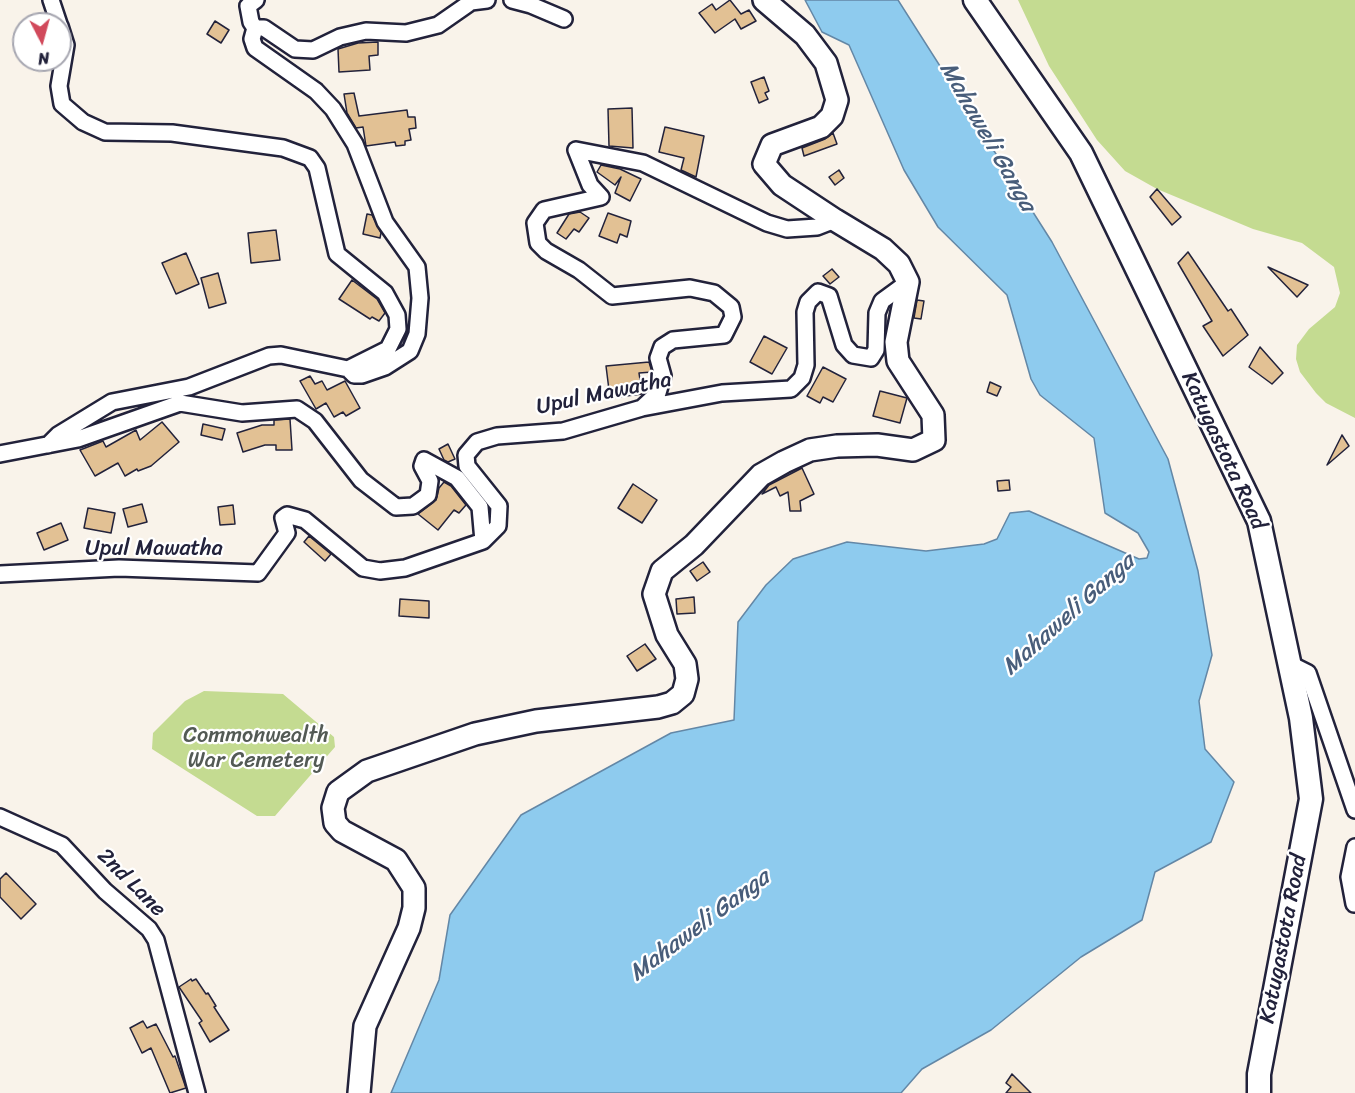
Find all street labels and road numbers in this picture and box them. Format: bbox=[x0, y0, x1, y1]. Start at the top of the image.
street label: Upul Mawatha bbox=[534, 367, 674, 421]
street label: Katugastota Road bbox=[1175, 368, 1271, 534]
street label: Upul Mawatha bbox=[85, 536, 223, 562]
street label: 2nd Lane bbox=[91, 843, 171, 923]
street label: Katugastota Road bbox=[1255, 852, 1313, 1026]

